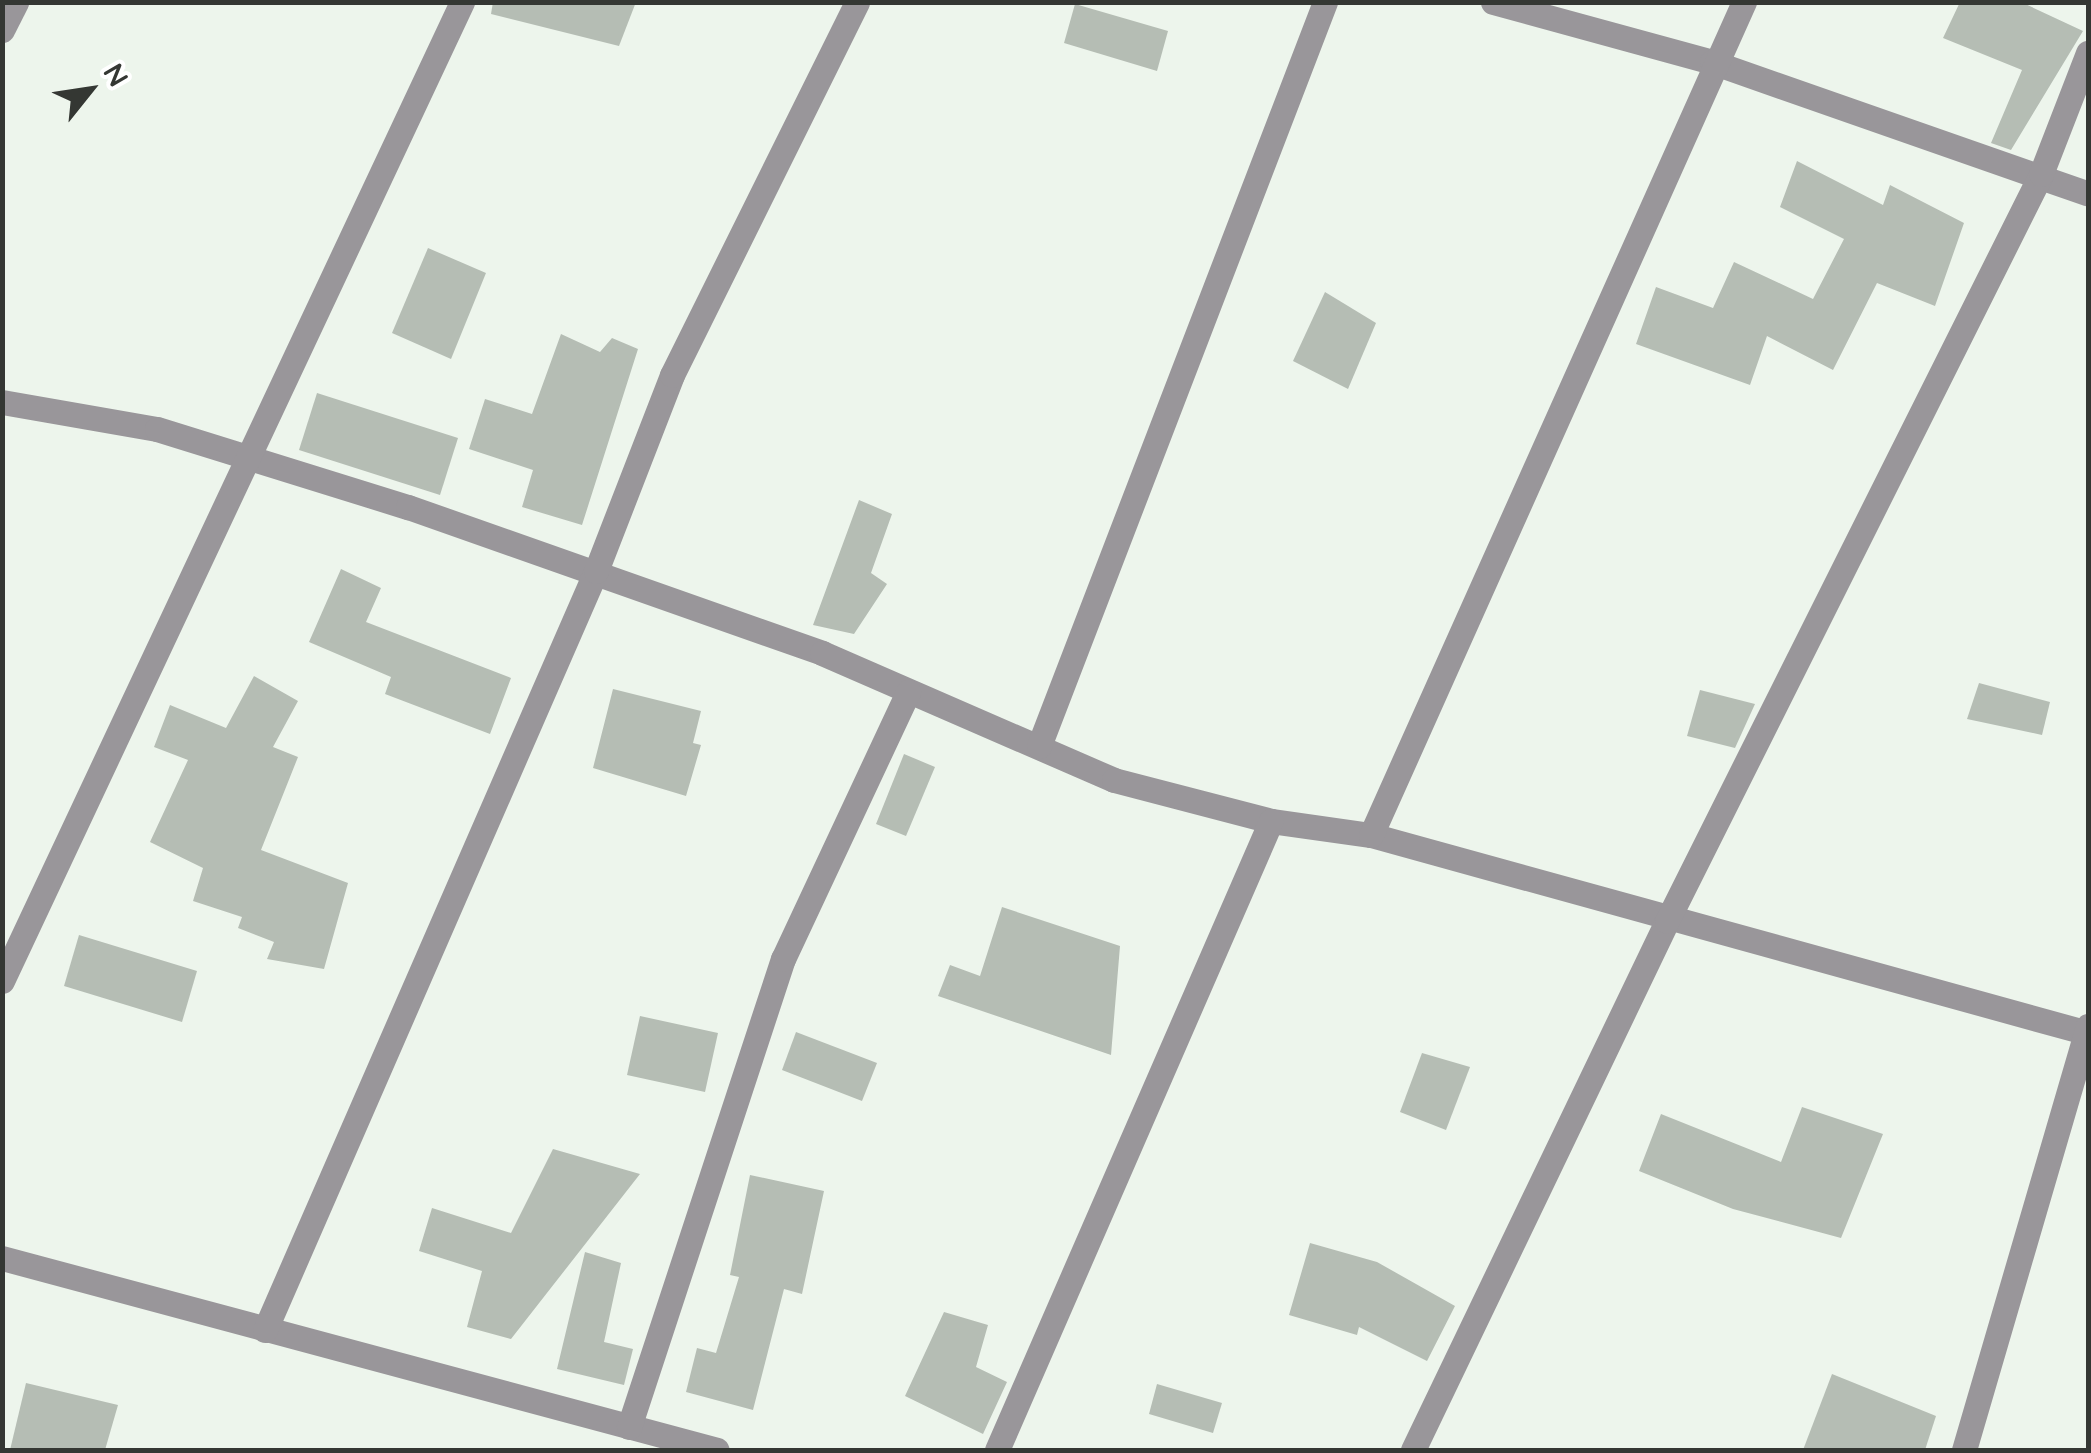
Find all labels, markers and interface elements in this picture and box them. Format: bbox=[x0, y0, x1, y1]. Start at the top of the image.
north arrow bbox=[40, 40, 140, 140]
text: N bbox=[96, 57, 137, 92]

